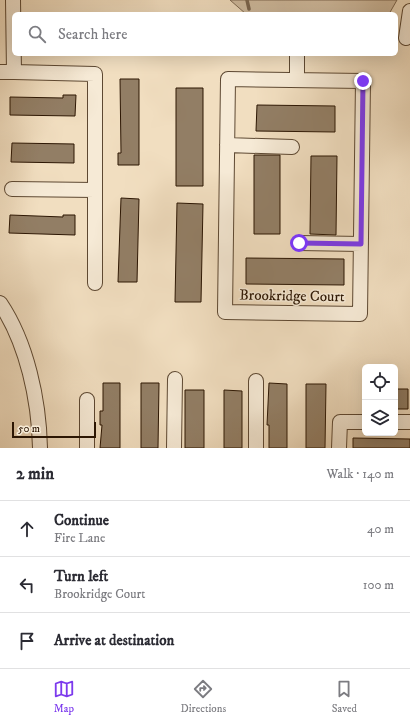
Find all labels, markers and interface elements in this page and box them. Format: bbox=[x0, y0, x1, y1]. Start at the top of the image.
search box bbox=[12, 12, 398, 56]
icon: search bbox=[26, 23, 48, 45]
text: Search here bbox=[58, 25, 127, 44]
route end bbox=[354, 72, 372, 90]
route start bbox=[290, 234, 308, 252]
street label: Brookridge Court bbox=[239, 286, 345, 306]
map controls bbox=[362, 364, 398, 436]
button: locate bbox=[362, 364, 398, 400]
button: layers bbox=[362, 400, 398, 436]
scale bar bbox=[12, 420, 96, 439]
text: 50 m bbox=[18, 422, 40, 436]
text: 2 min bbox=[16, 463, 54, 485]
text: Walk · 140 m bbox=[326, 466, 394, 482]
text: Continue bbox=[54, 511, 109, 530]
icon: ahead bbox=[16, 518, 38, 540]
text: 40 m bbox=[367, 521, 394, 537]
text: Fire Lane bbox=[54, 530, 105, 546]
text: Turn left bbox=[54, 567, 108, 586]
icon: left bbox=[16, 574, 38, 596]
text: 100 m bbox=[363, 577, 394, 593]
text: Brookridge Court bbox=[54, 586, 145, 602]
icon: arrive bbox=[16, 630, 38, 652]
text: Arrive at destination bbox=[54, 631, 174, 650]
tab: Map bbox=[53, 678, 75, 716]
tab: Directions bbox=[181, 678, 226, 716]
tab: Saved bbox=[332, 678, 357, 716]

